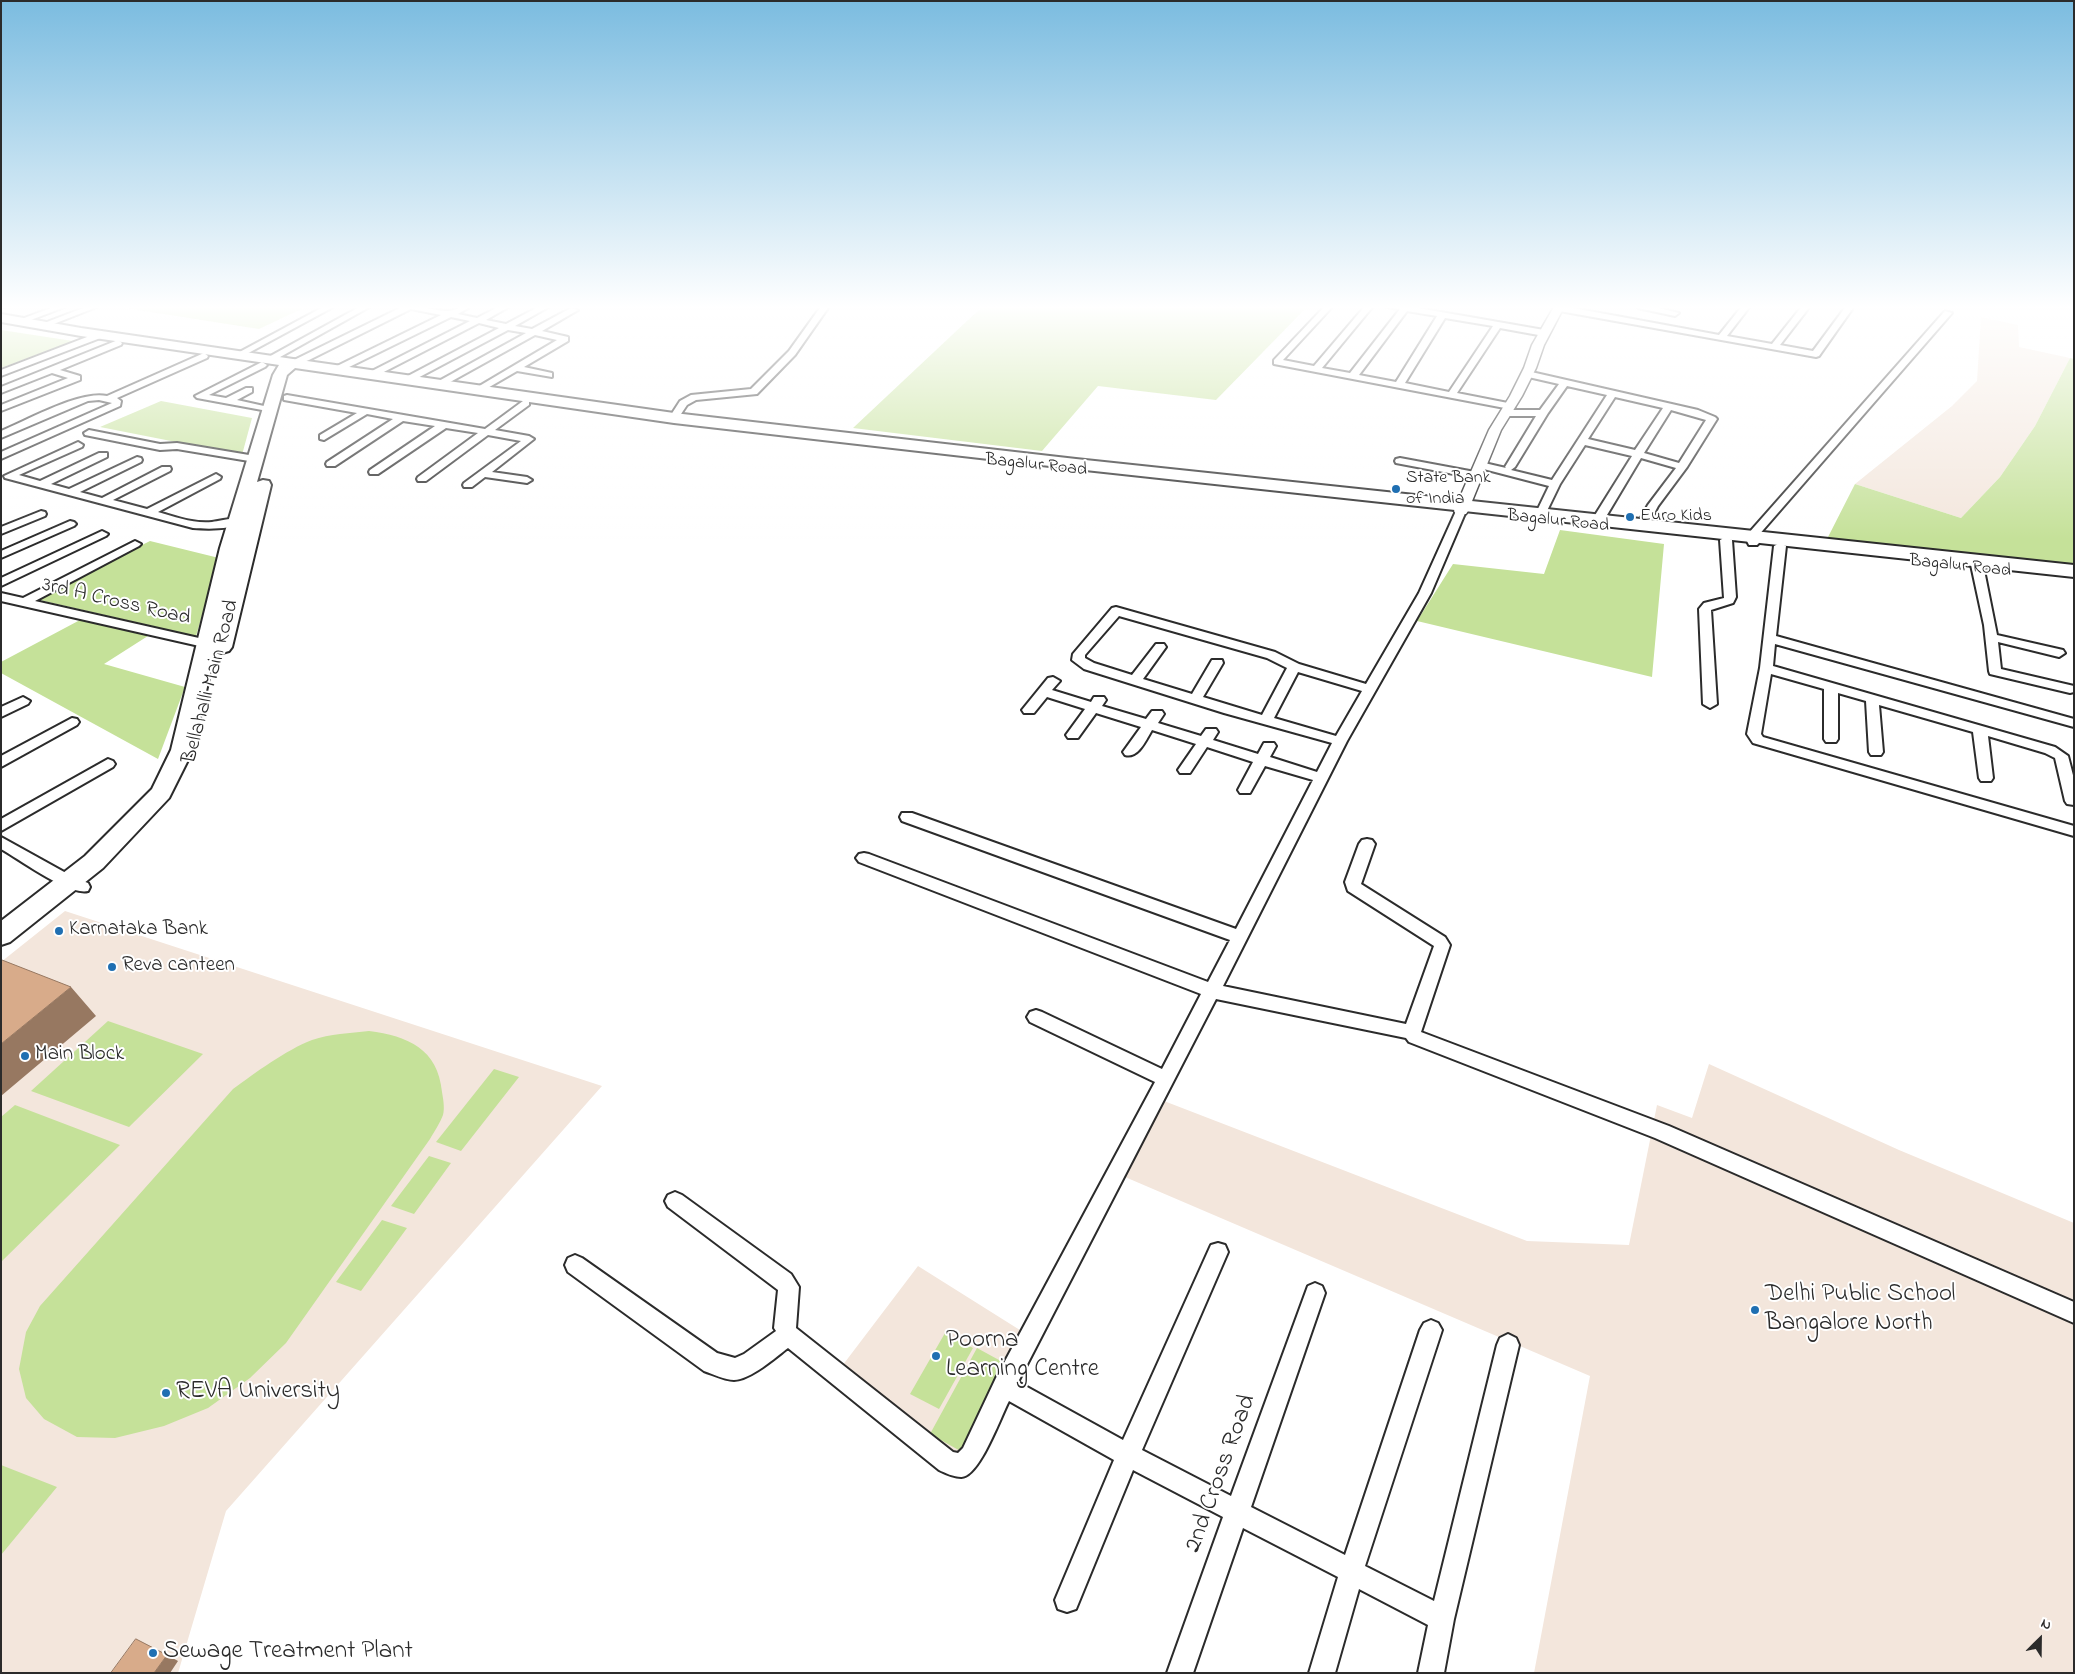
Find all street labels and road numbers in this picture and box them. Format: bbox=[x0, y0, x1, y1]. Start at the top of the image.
street label: Bagalur Road bbox=[984, 450, 1088, 482]
street label: Bagalur Road bbox=[1506, 506, 1610, 538]
street label: Bagalur Road bbox=[1908, 551, 2012, 583]
street label: 3rd A Cross Road bbox=[39, 574, 193, 632]
street label: Bellahalli Main Road bbox=[178, 597, 246, 767]
street label: 2nd Cross Road bbox=[1180, 1391, 1264, 1557]

